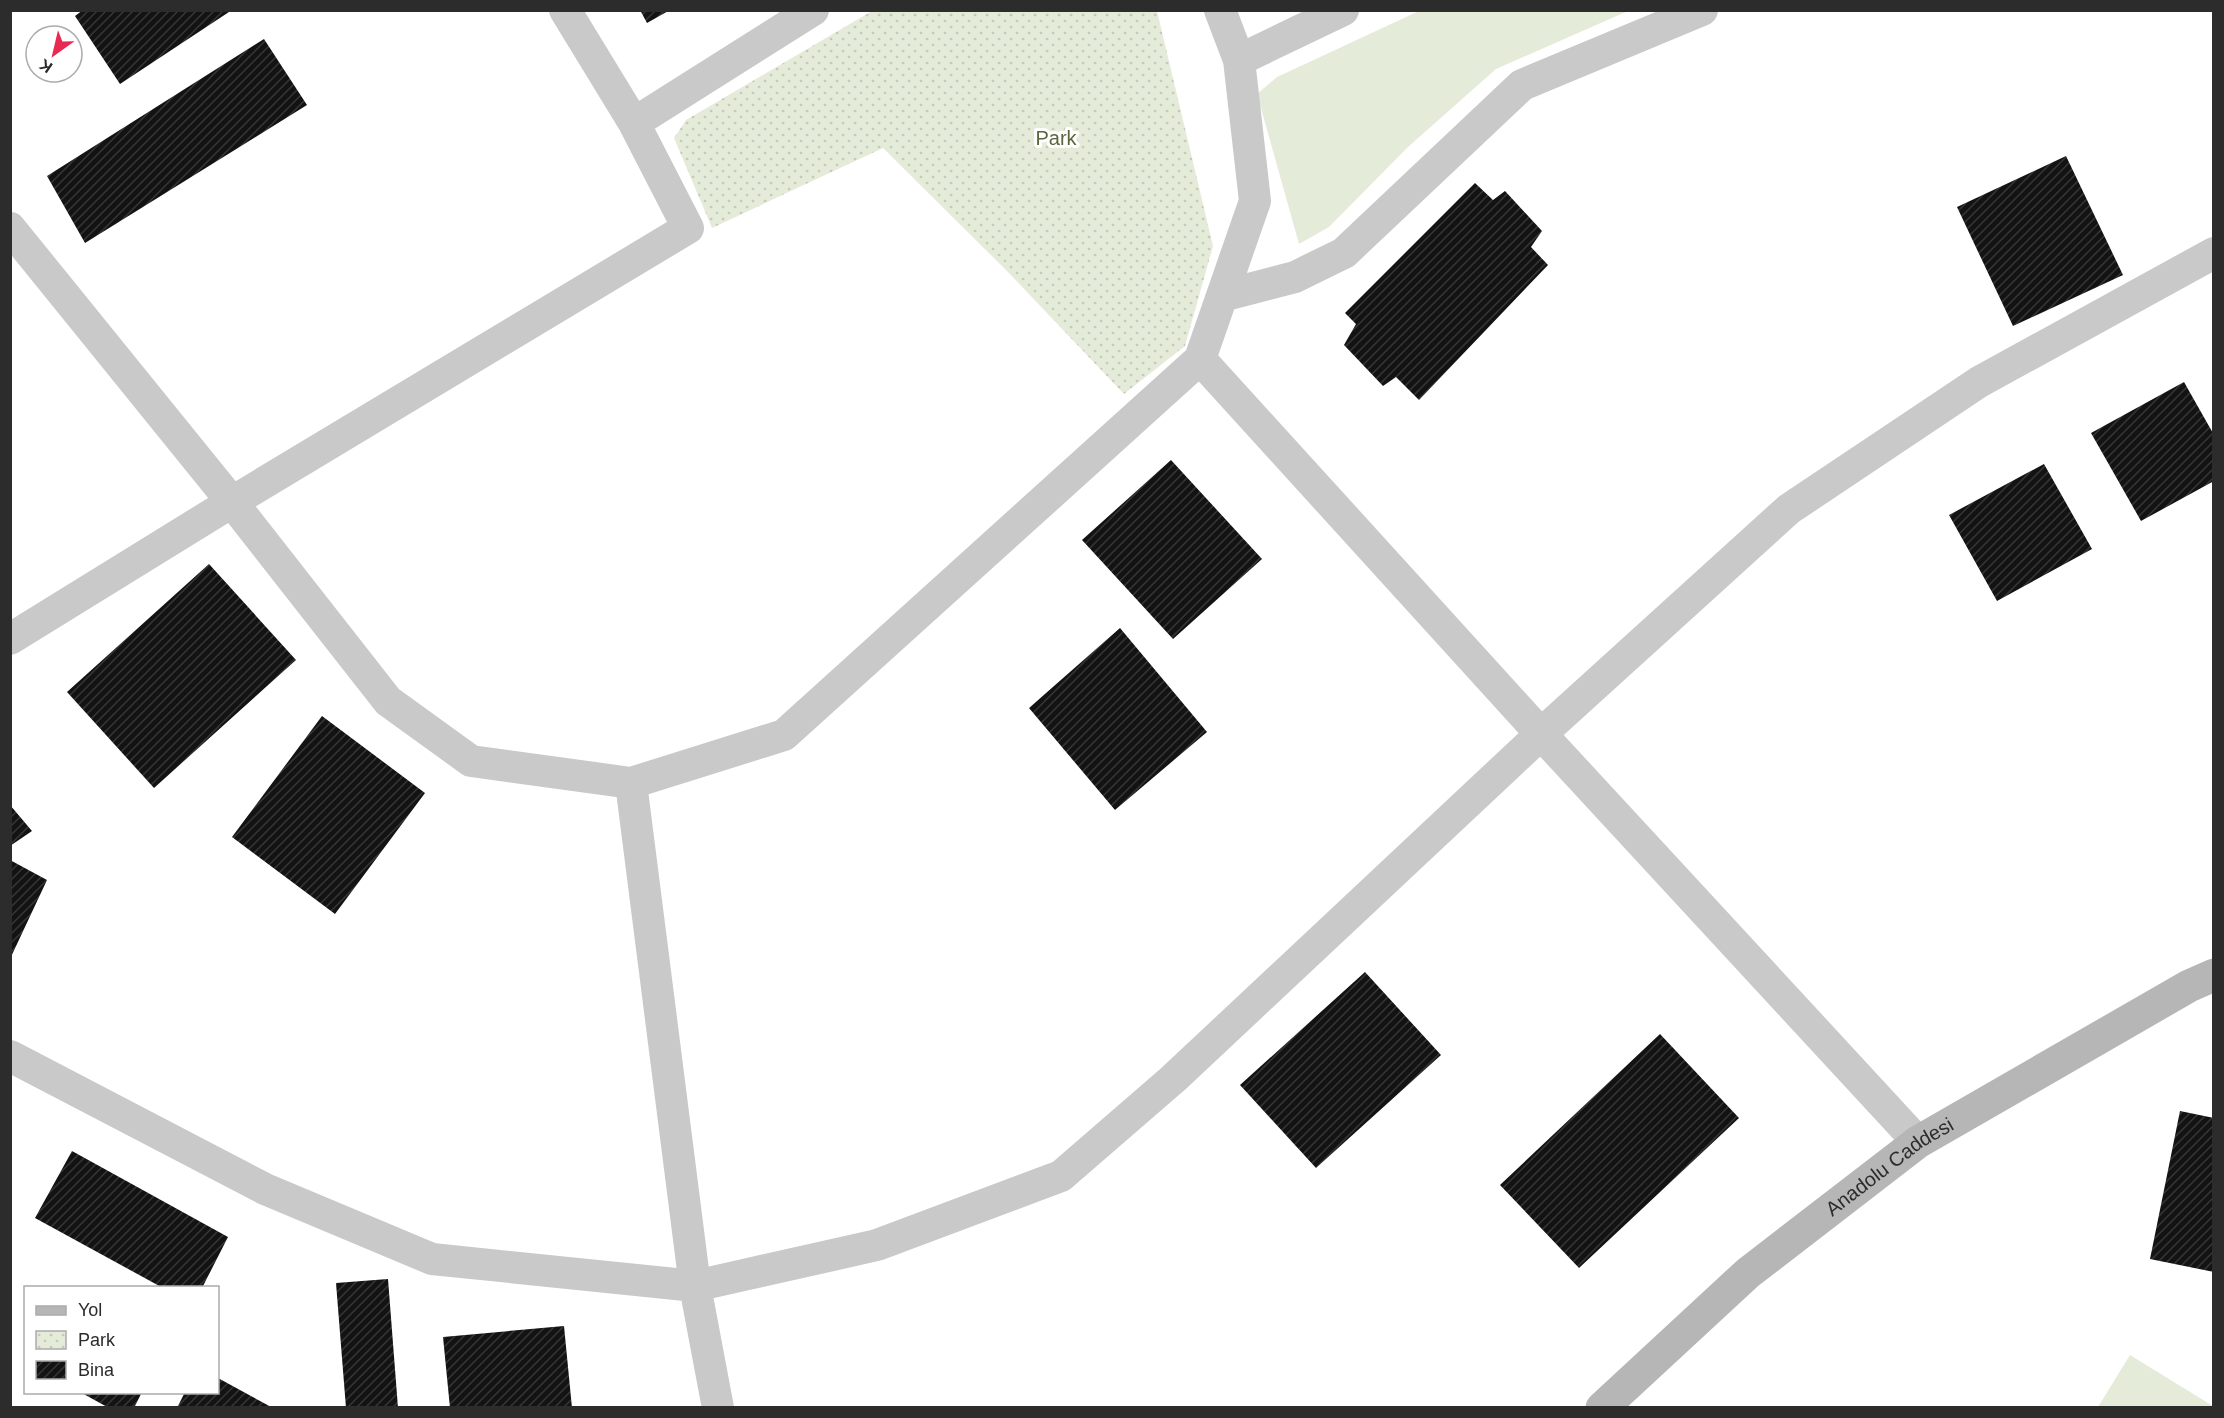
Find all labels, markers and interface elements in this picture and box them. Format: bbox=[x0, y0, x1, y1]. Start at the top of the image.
north arrow bbox=[24, 24, 84, 84]
text: K bbox=[36, 55, 55, 76]
park label: Park bbox=[1035, 127, 1078, 149]
street label: Anadolu Caddesi bbox=[1821, 1113, 1957, 1220]
legend bbox=[24, 1286, 219, 1394]
text: Yol bbox=[78, 1300, 102, 1320]
text: Park bbox=[78, 1330, 116, 1350]
text: Bina bbox=[78, 1360, 115, 1380]

